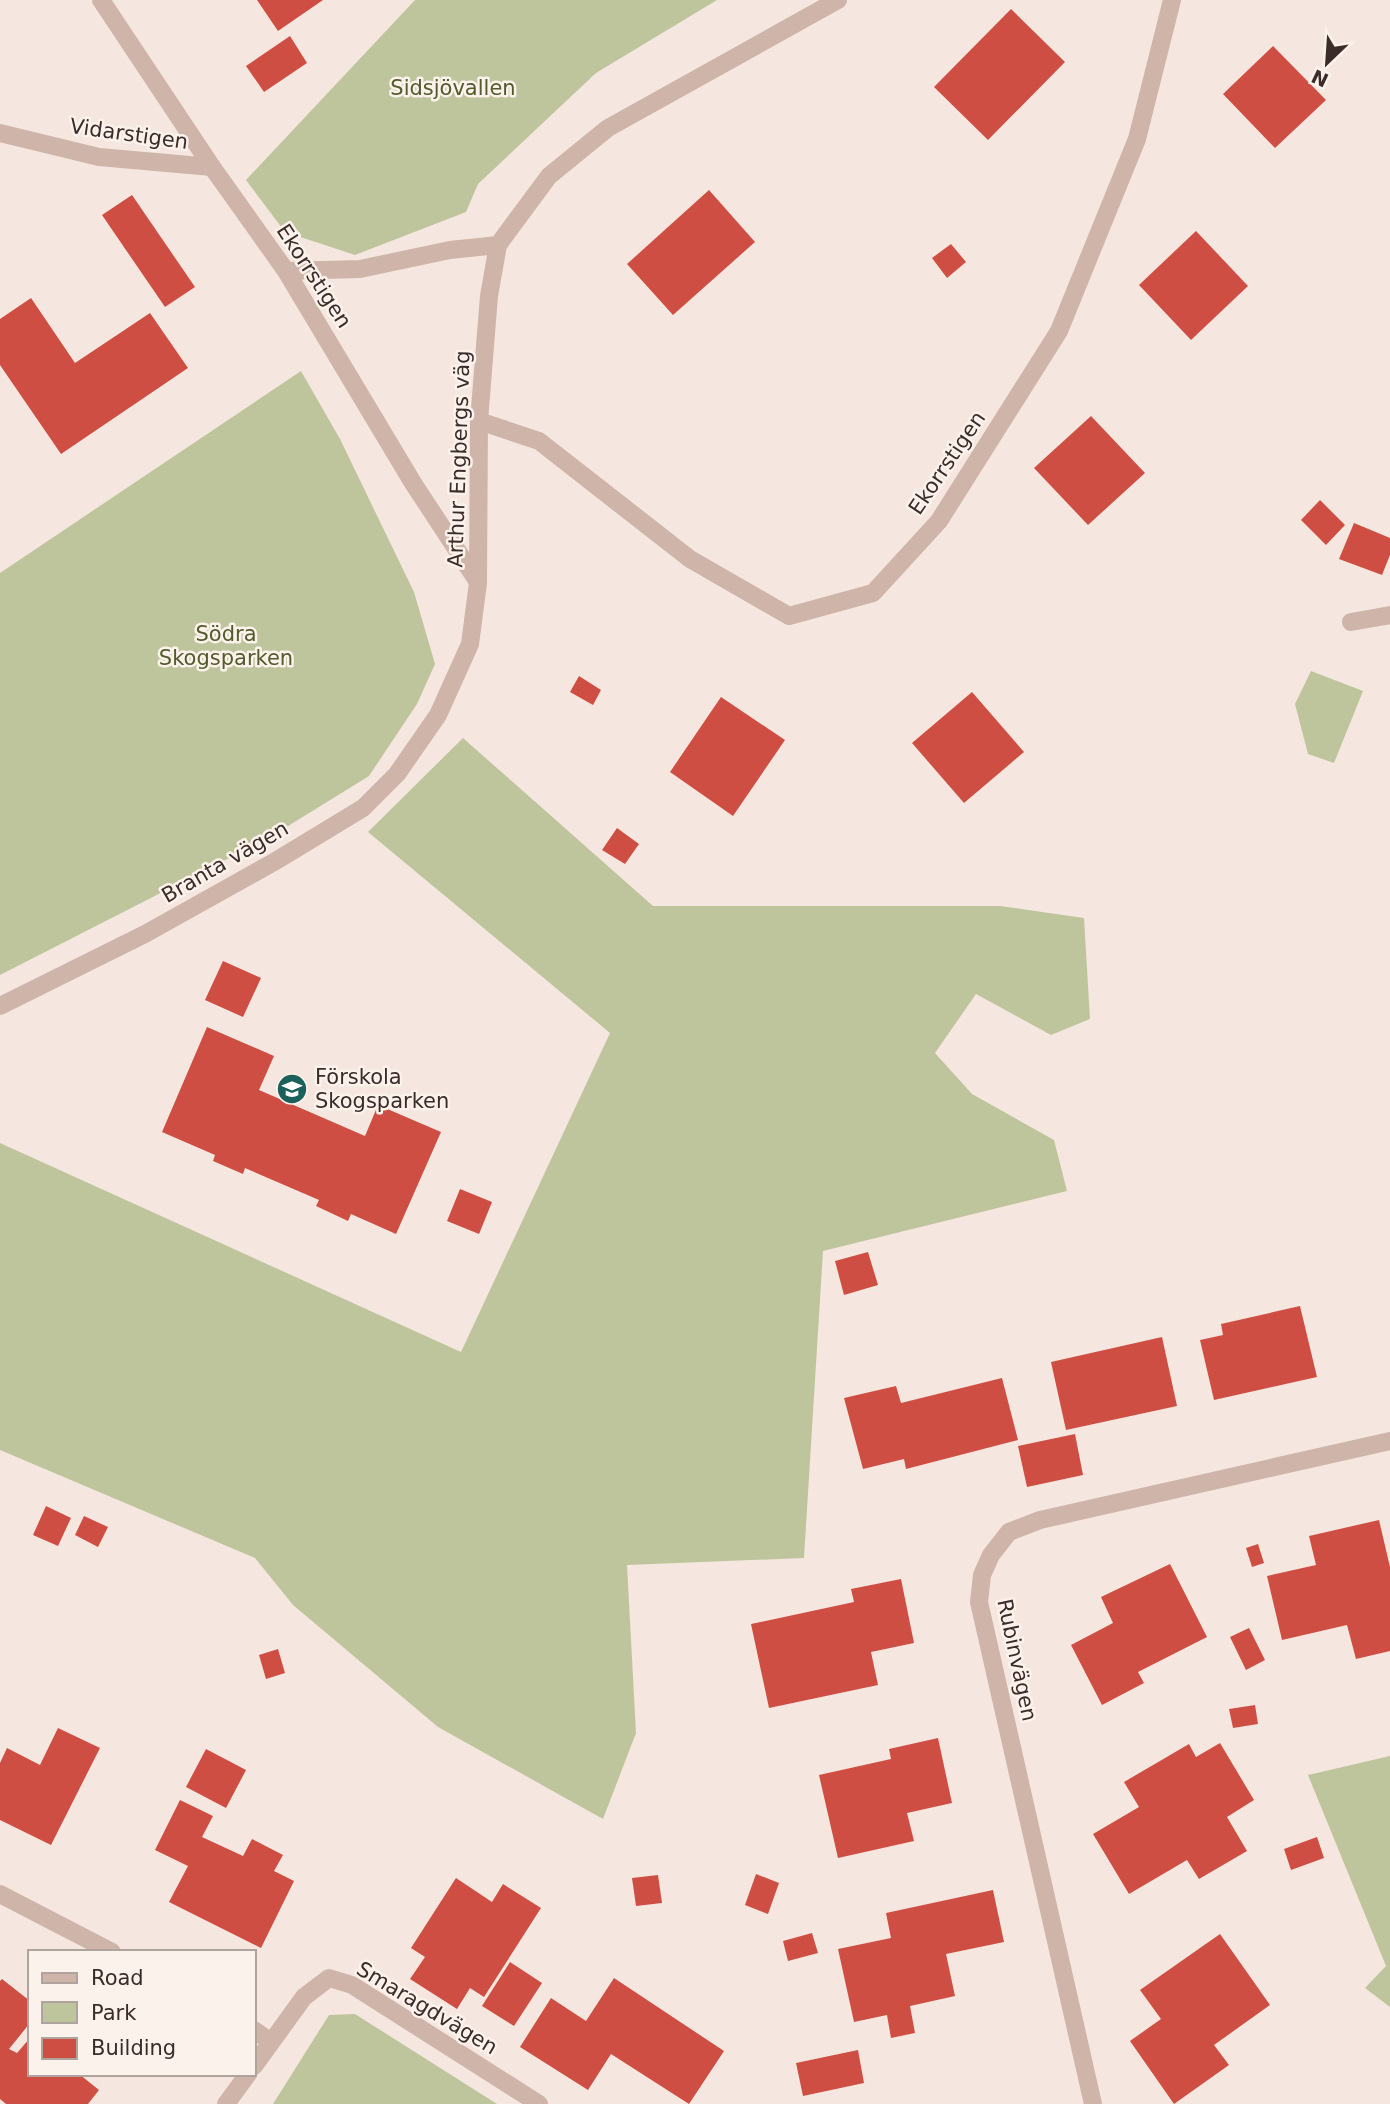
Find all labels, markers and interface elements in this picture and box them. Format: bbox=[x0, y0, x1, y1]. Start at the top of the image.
north arrow bbox=[1292, 28, 1362, 98]
text: N bbox=[1308, 65, 1332, 92]
park label: Sidsjövallen bbox=[390, 76, 516, 100]
street label: Vidarstigen bbox=[68, 114, 190, 154]
street label: Ekorrstigen bbox=[272, 220, 356, 332]
street label: Arthur Engbergs väg bbox=[443, 350, 475, 568]
street label: Ekorrstigen bbox=[904, 407, 990, 519]
park label: Södra Skogsparken bbox=[159, 622, 293, 670]
street label: Branta vägen bbox=[158, 816, 292, 908]
place label: Förskola Skogsparken bbox=[315, 1065, 449, 1113]
school or university icon: Förskola Skogsparken bbox=[275, 1072, 309, 1106]
street label: Rubinvägen bbox=[992, 1597, 1042, 1723]
legend bbox=[28, 1950, 256, 2076]
street label: Smaragdvägen bbox=[352, 1957, 502, 2059]
text: Road bbox=[91, 1966, 144, 1990]
text: Park bbox=[91, 2001, 137, 2025]
text: Building bbox=[91, 2036, 176, 2060]

